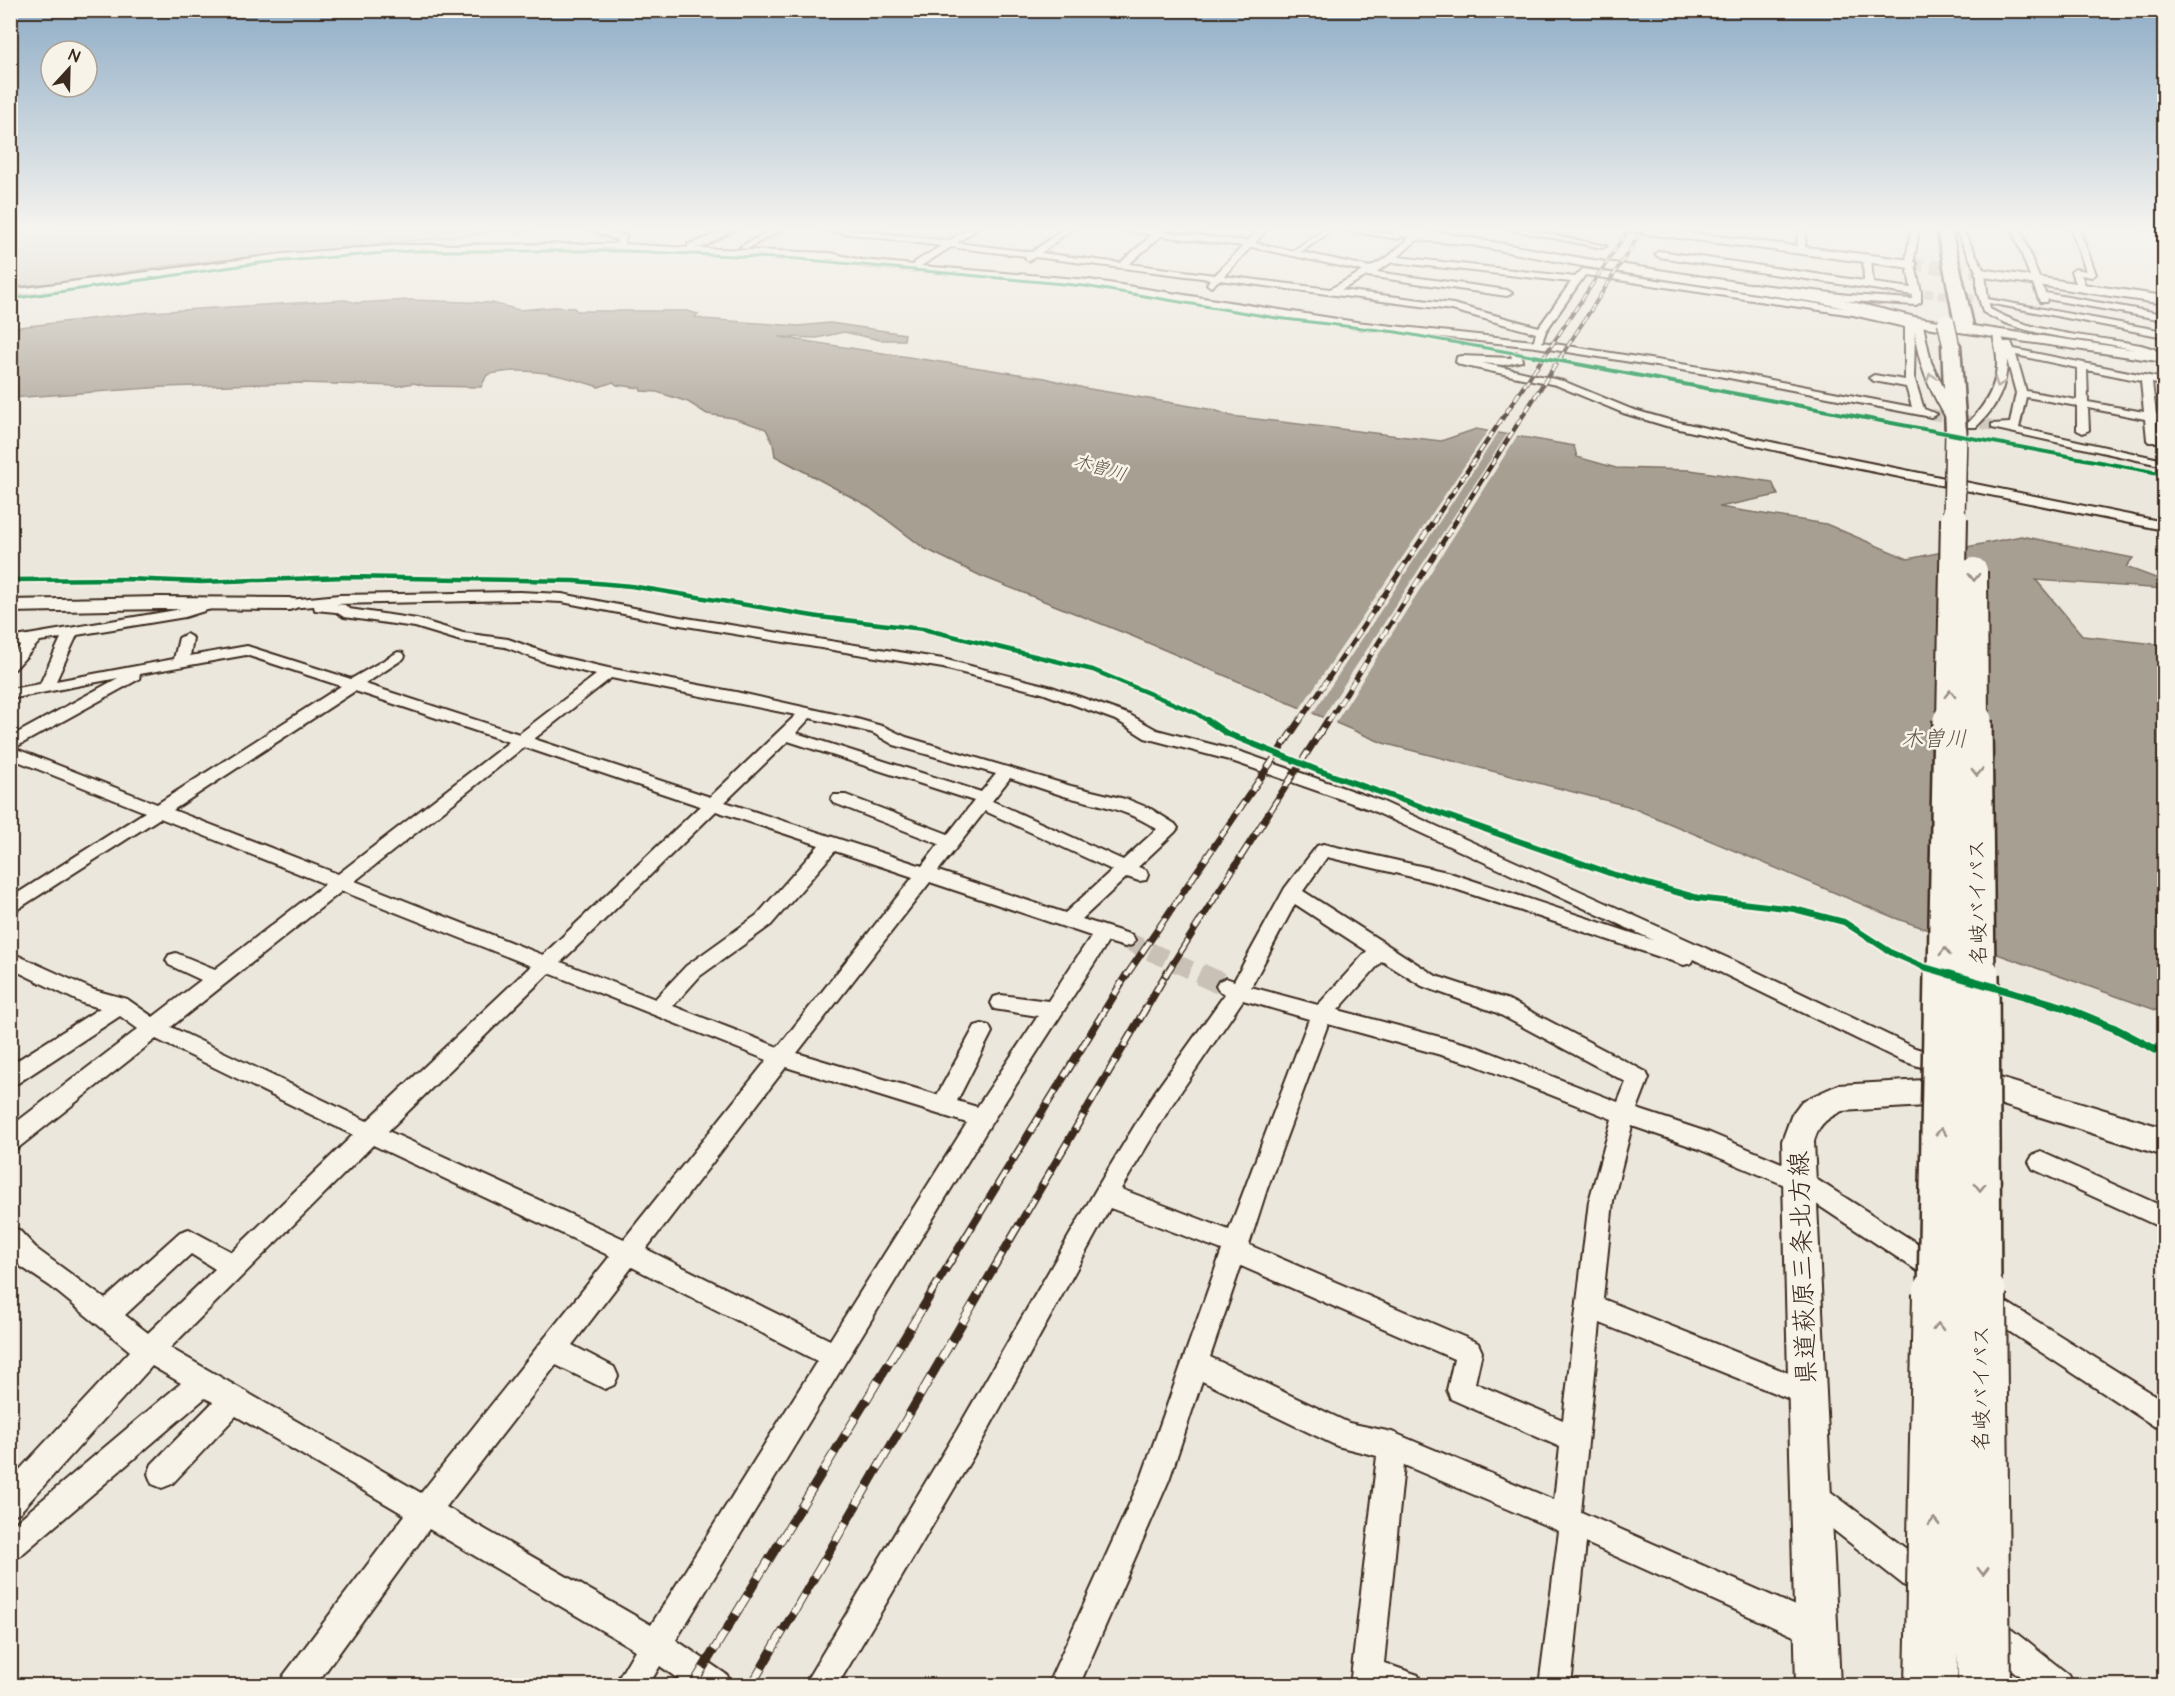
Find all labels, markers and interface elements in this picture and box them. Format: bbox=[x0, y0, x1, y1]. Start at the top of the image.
north arrow bbox=[39, 39, 99, 99]
text: N bbox=[65, 44, 83, 68]
one-way arrow bbox=[1926, 372, 1938, 383]
one-way arrow bbox=[1993, 377, 2006, 388]
water label: 木曽川 bbox=[1071, 449, 1129, 487]
one-way arrow bbox=[1968, 572, 1981, 581]
one-way arrow bbox=[1944, 690, 1956, 699]
water label: 木曽川 bbox=[1901, 724, 1967, 755]
one-way arrow bbox=[1970, 767, 1983, 776]
street label: 名岐バイパス bbox=[1962, 839, 1994, 965]
one-way arrow bbox=[1938, 948, 1951, 957]
one-way arrow bbox=[1935, 1128, 1947, 1137]
street label: 県道萩原三条北方線 bbox=[1781, 1150, 1825, 1386]
one-way arrow bbox=[1974, 1182, 1986, 1191]
one-way arrow bbox=[1931, 1323, 1944, 1332]
street label: 名岐バイパス bbox=[1967, 1325, 1996, 1451]
one-way arrow bbox=[1928, 1518, 1940, 1527]
one-way arrow bbox=[1976, 1566, 1989, 1575]

